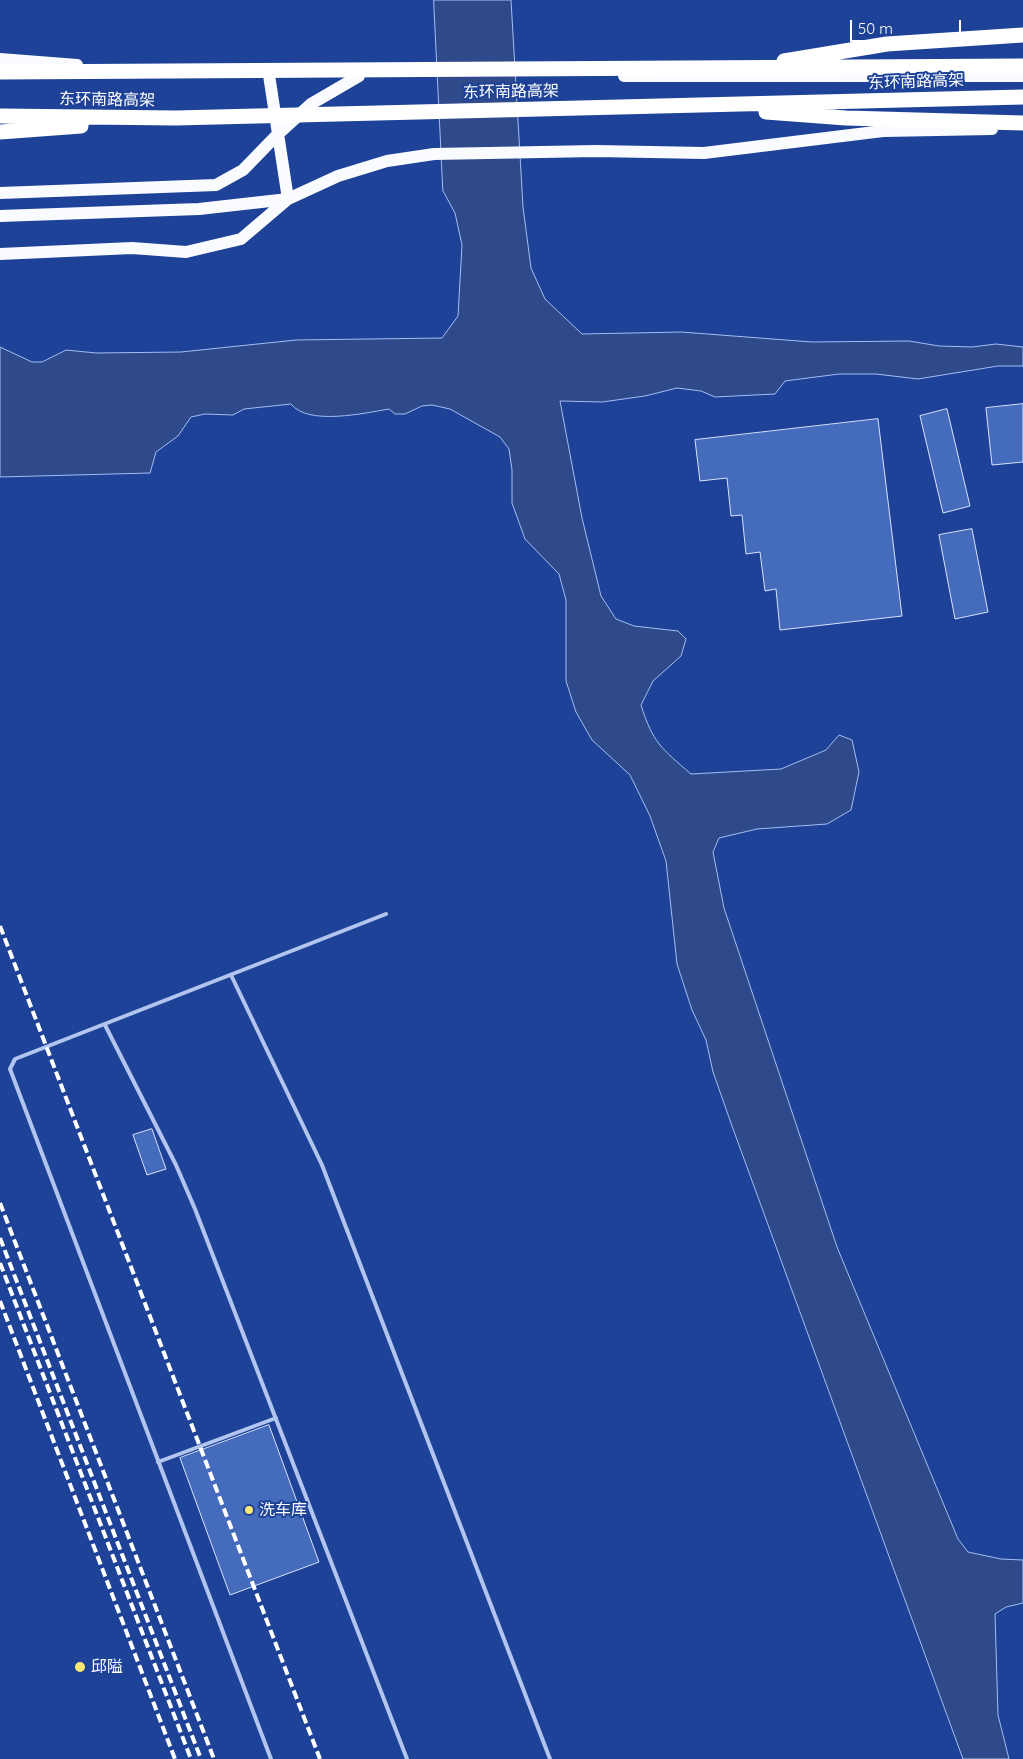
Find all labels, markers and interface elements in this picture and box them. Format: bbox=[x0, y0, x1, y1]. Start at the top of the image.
scale bar bbox=[853, 10, 964, 42]
text: 50 m bbox=[858, 19, 893, 38]
street label: 东环南路高架 bbox=[868, 71, 964, 93]
street label: 东环南路高架 bbox=[463, 82, 559, 102]
street label: 东环南路高架 bbox=[59, 90, 155, 110]
place label: 洗车库 bbox=[259, 1500, 307, 1520]
marker: 洗车库 bbox=[243, 1504, 255, 1516]
place label: 邱隘 bbox=[91, 1657, 123, 1677]
marker: 邱隘 bbox=[73, 1660, 87, 1674]

